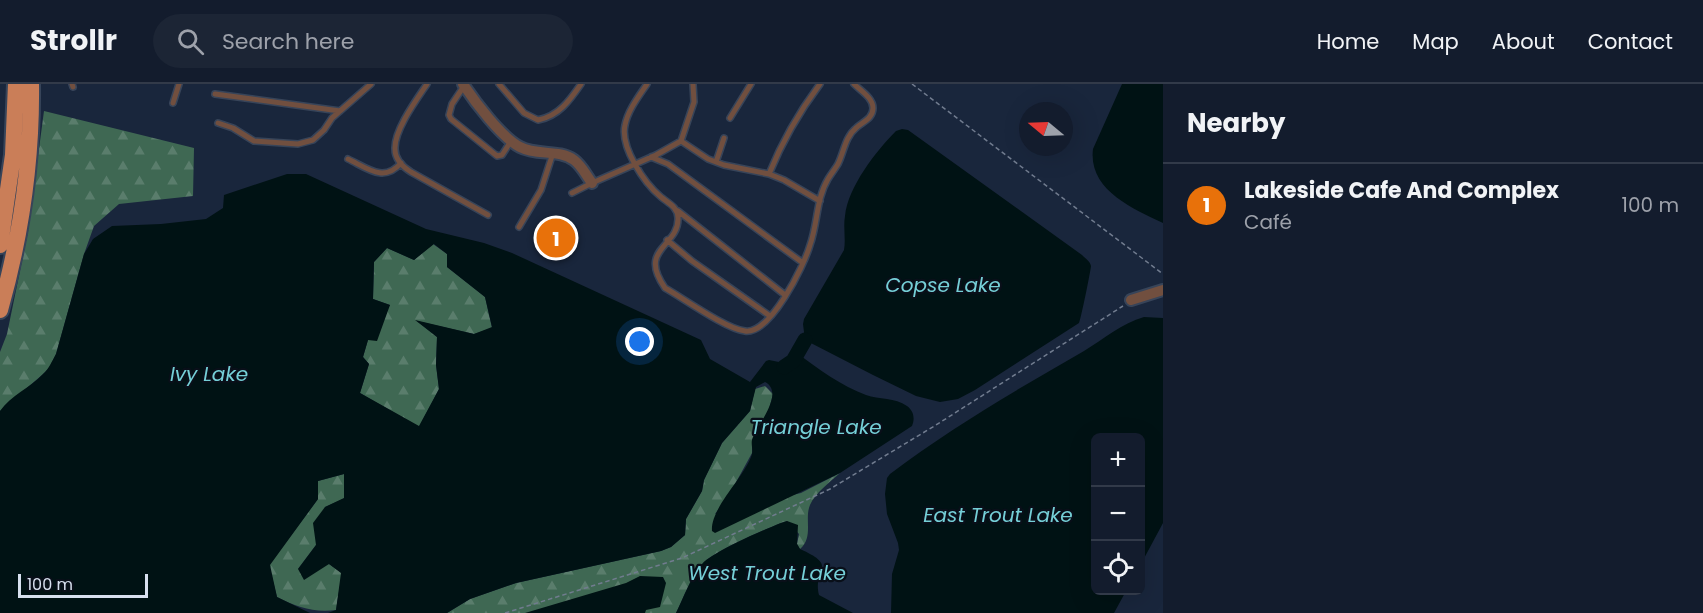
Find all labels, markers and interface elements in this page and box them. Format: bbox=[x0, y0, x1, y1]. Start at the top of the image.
search box bbox=[153, 14, 573, 68]
text: Strollr bbox=[30, 21, 117, 60]
icon: search bbox=[174, 25, 207, 58]
text: Search here bbox=[222, 26, 354, 57]
text: Home bbox=[1317, 27, 1379, 56]
text: Map bbox=[1412, 27, 1459, 56]
text: About bbox=[1492, 27, 1555, 56]
text: Contact bbox=[1588, 27, 1673, 56]
north arrow bbox=[1019, 102, 1073, 156]
text: Nearby bbox=[1187, 105, 1285, 141]
text: Lakeside Cafe And Complex bbox=[1244, 175, 1559, 206]
text: 1 bbox=[1203, 191, 1210, 219]
text: 100 m bbox=[1622, 191, 1679, 219]
text: Café bbox=[1244, 208, 1292, 236]
pin: 1 bbox=[536, 216, 576, 260]
water label: Copse Lake bbox=[885, 271, 1001, 299]
your location bbox=[625, 327, 654, 356]
water label: Ivy Lake bbox=[170, 360, 248, 388]
water label: Triangle Lake bbox=[750, 413, 882, 441]
map controls bbox=[1091, 433, 1145, 595]
button: + bbox=[1091, 433, 1145, 487]
button: − bbox=[1091, 487, 1145, 541]
water label: East Trout Lake bbox=[923, 501, 1073, 529]
button: locate bbox=[1091, 541, 1145, 595]
water label: West Trout Lake bbox=[688, 559, 846, 587]
scale bar bbox=[18, 571, 148, 598]
text: 100 m bbox=[27, 573, 73, 596]

